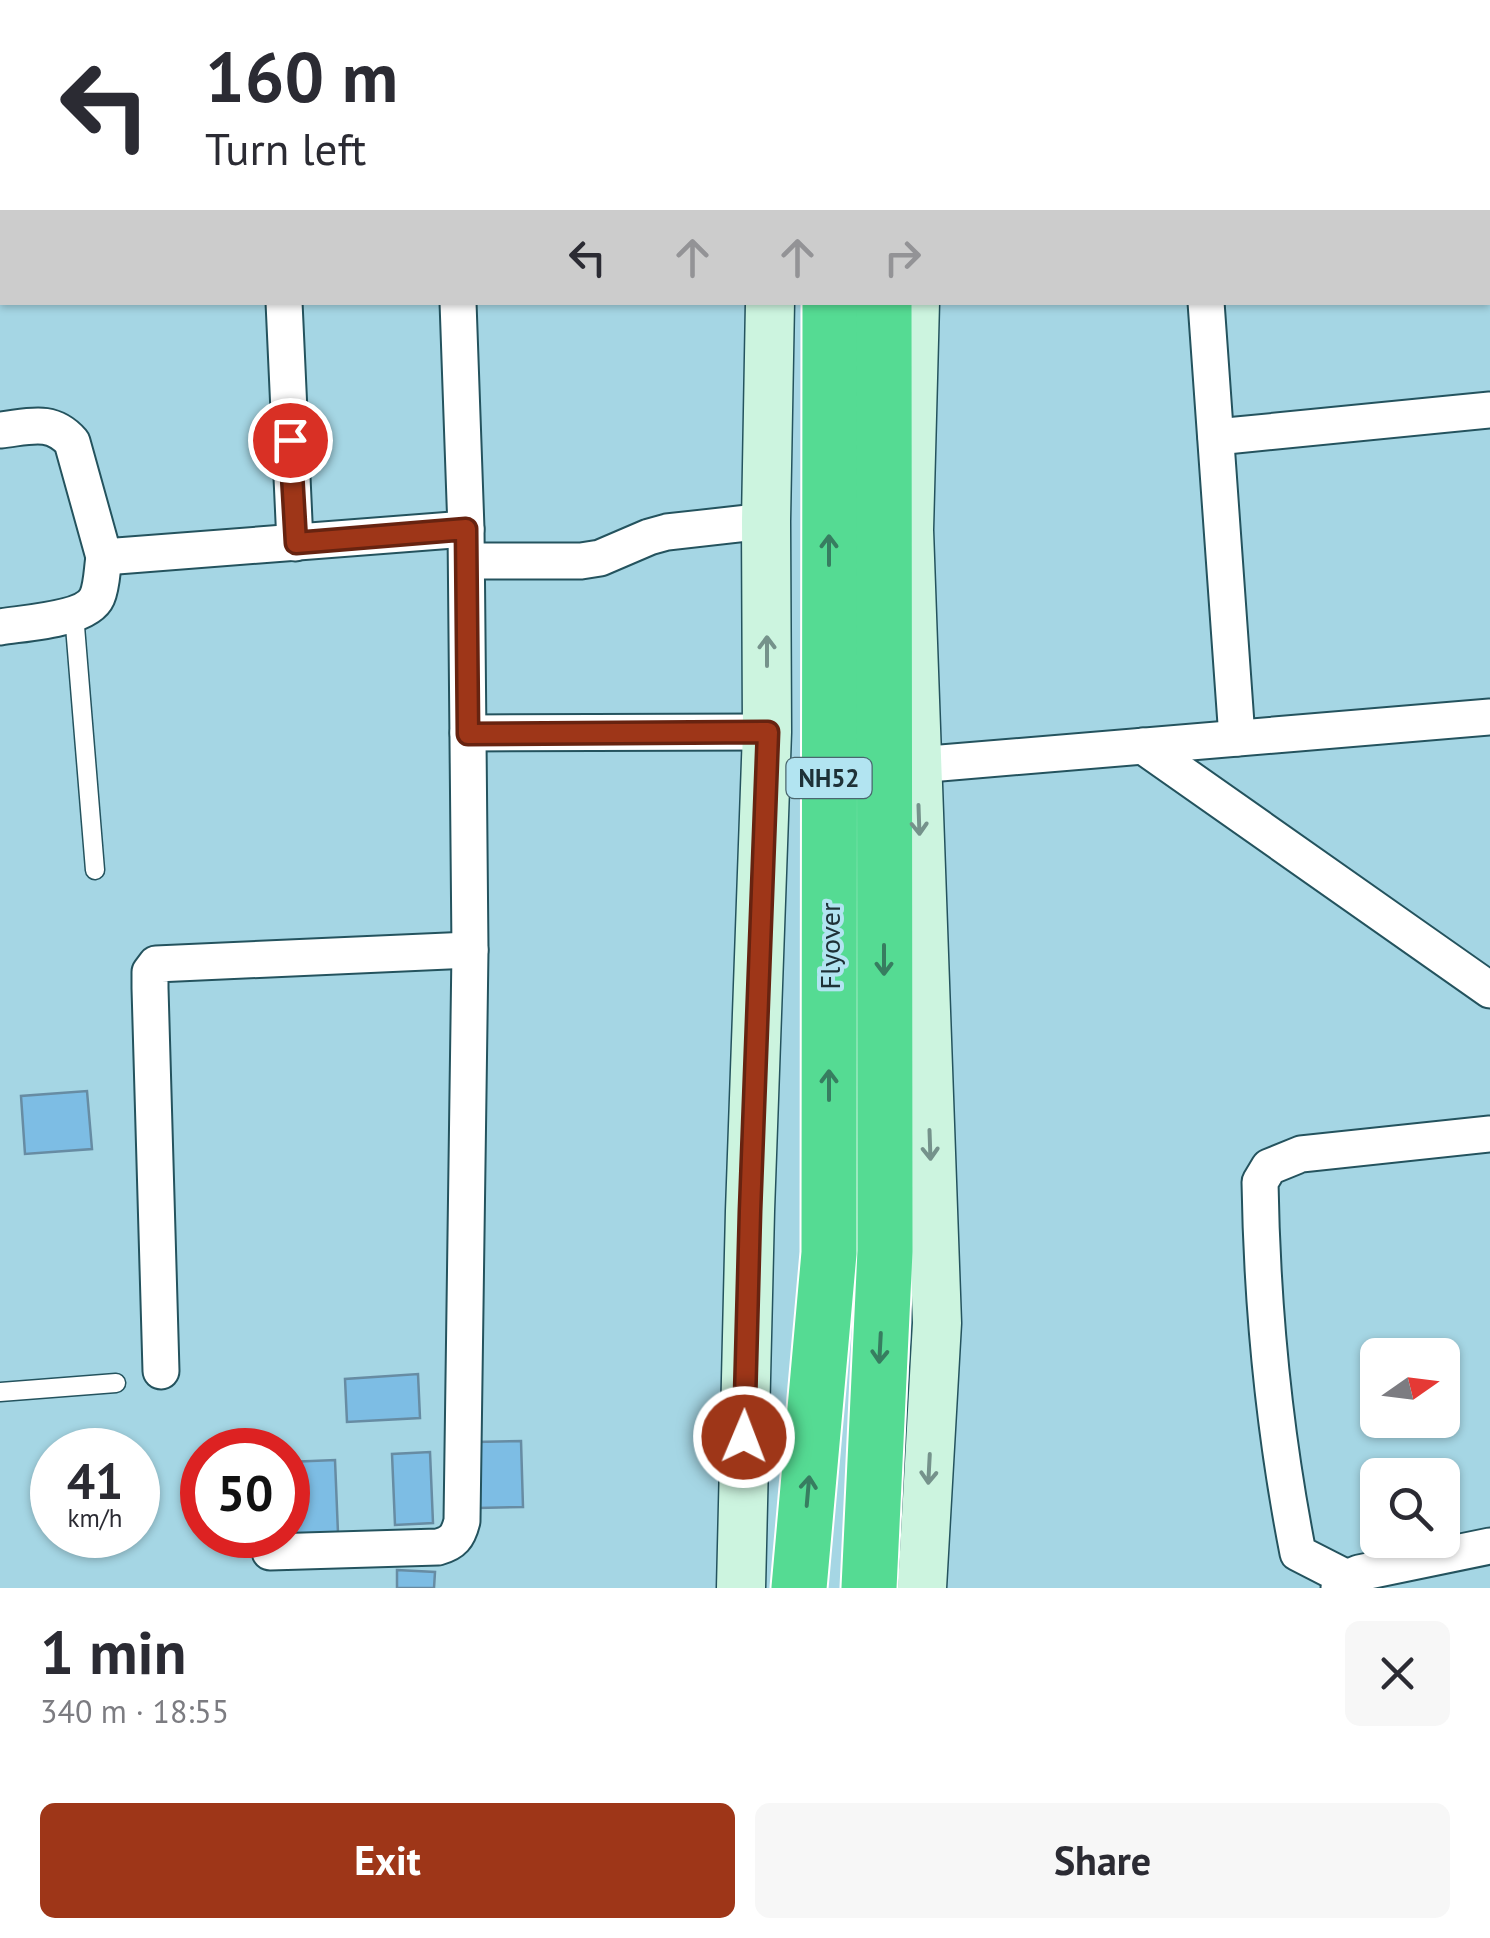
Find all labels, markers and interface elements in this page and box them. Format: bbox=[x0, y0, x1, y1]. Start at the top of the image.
text: 160 m bbox=[205, 31, 398, 121]
icon: left bbox=[40, 40, 170, 170]
text: Turn left bbox=[205, 119, 366, 177]
icon: left bbox=[560, 230, 615, 285]
icon: ahead bbox=[665, 230, 720, 285]
icon: ahead bbox=[770, 230, 825, 285]
icon: right bbox=[875, 230, 930, 285]
pin bbox=[248, 398, 333, 483]
icon: arrive bbox=[263, 413, 318, 468]
one-way arrow bbox=[820, 535, 838, 568]
one-way arrow bbox=[758, 635, 776, 668]
road number: NH52 bbox=[786, 758, 872, 798]
one-way arrow bbox=[910, 803, 929, 835]
street label: Flyover bbox=[811, 902, 848, 990]
one-way arrow bbox=[874, 942, 894, 975]
one-way arrow bbox=[820, 1070, 838, 1102]
one-way arrow bbox=[921, 1128, 940, 1160]
one-way arrow bbox=[870, 1332, 889, 1364]
north arrow bbox=[1360, 1338, 1460, 1438]
map controls bbox=[1360, 1338, 1460, 1558]
position arrow bbox=[692, 1385, 796, 1489]
speed limit sign: 50 bbox=[180, 1428, 310, 1558]
text: 41 bbox=[67, 1448, 123, 1513]
one-way arrow bbox=[919, 1453, 938, 1485]
button: search bbox=[1360, 1458, 1460, 1558]
one-way arrow bbox=[798, 1475, 817, 1507]
text: km/h bbox=[68, 1502, 122, 1534]
text: 1 min bbox=[40, 1613, 186, 1691]
button: close bbox=[1345, 1621, 1450, 1726]
text: 340 m · 18:55 bbox=[40, 1690, 229, 1732]
button: Exit bbox=[40, 1803, 735, 1918]
button: Share bbox=[755, 1803, 1450, 1918]

